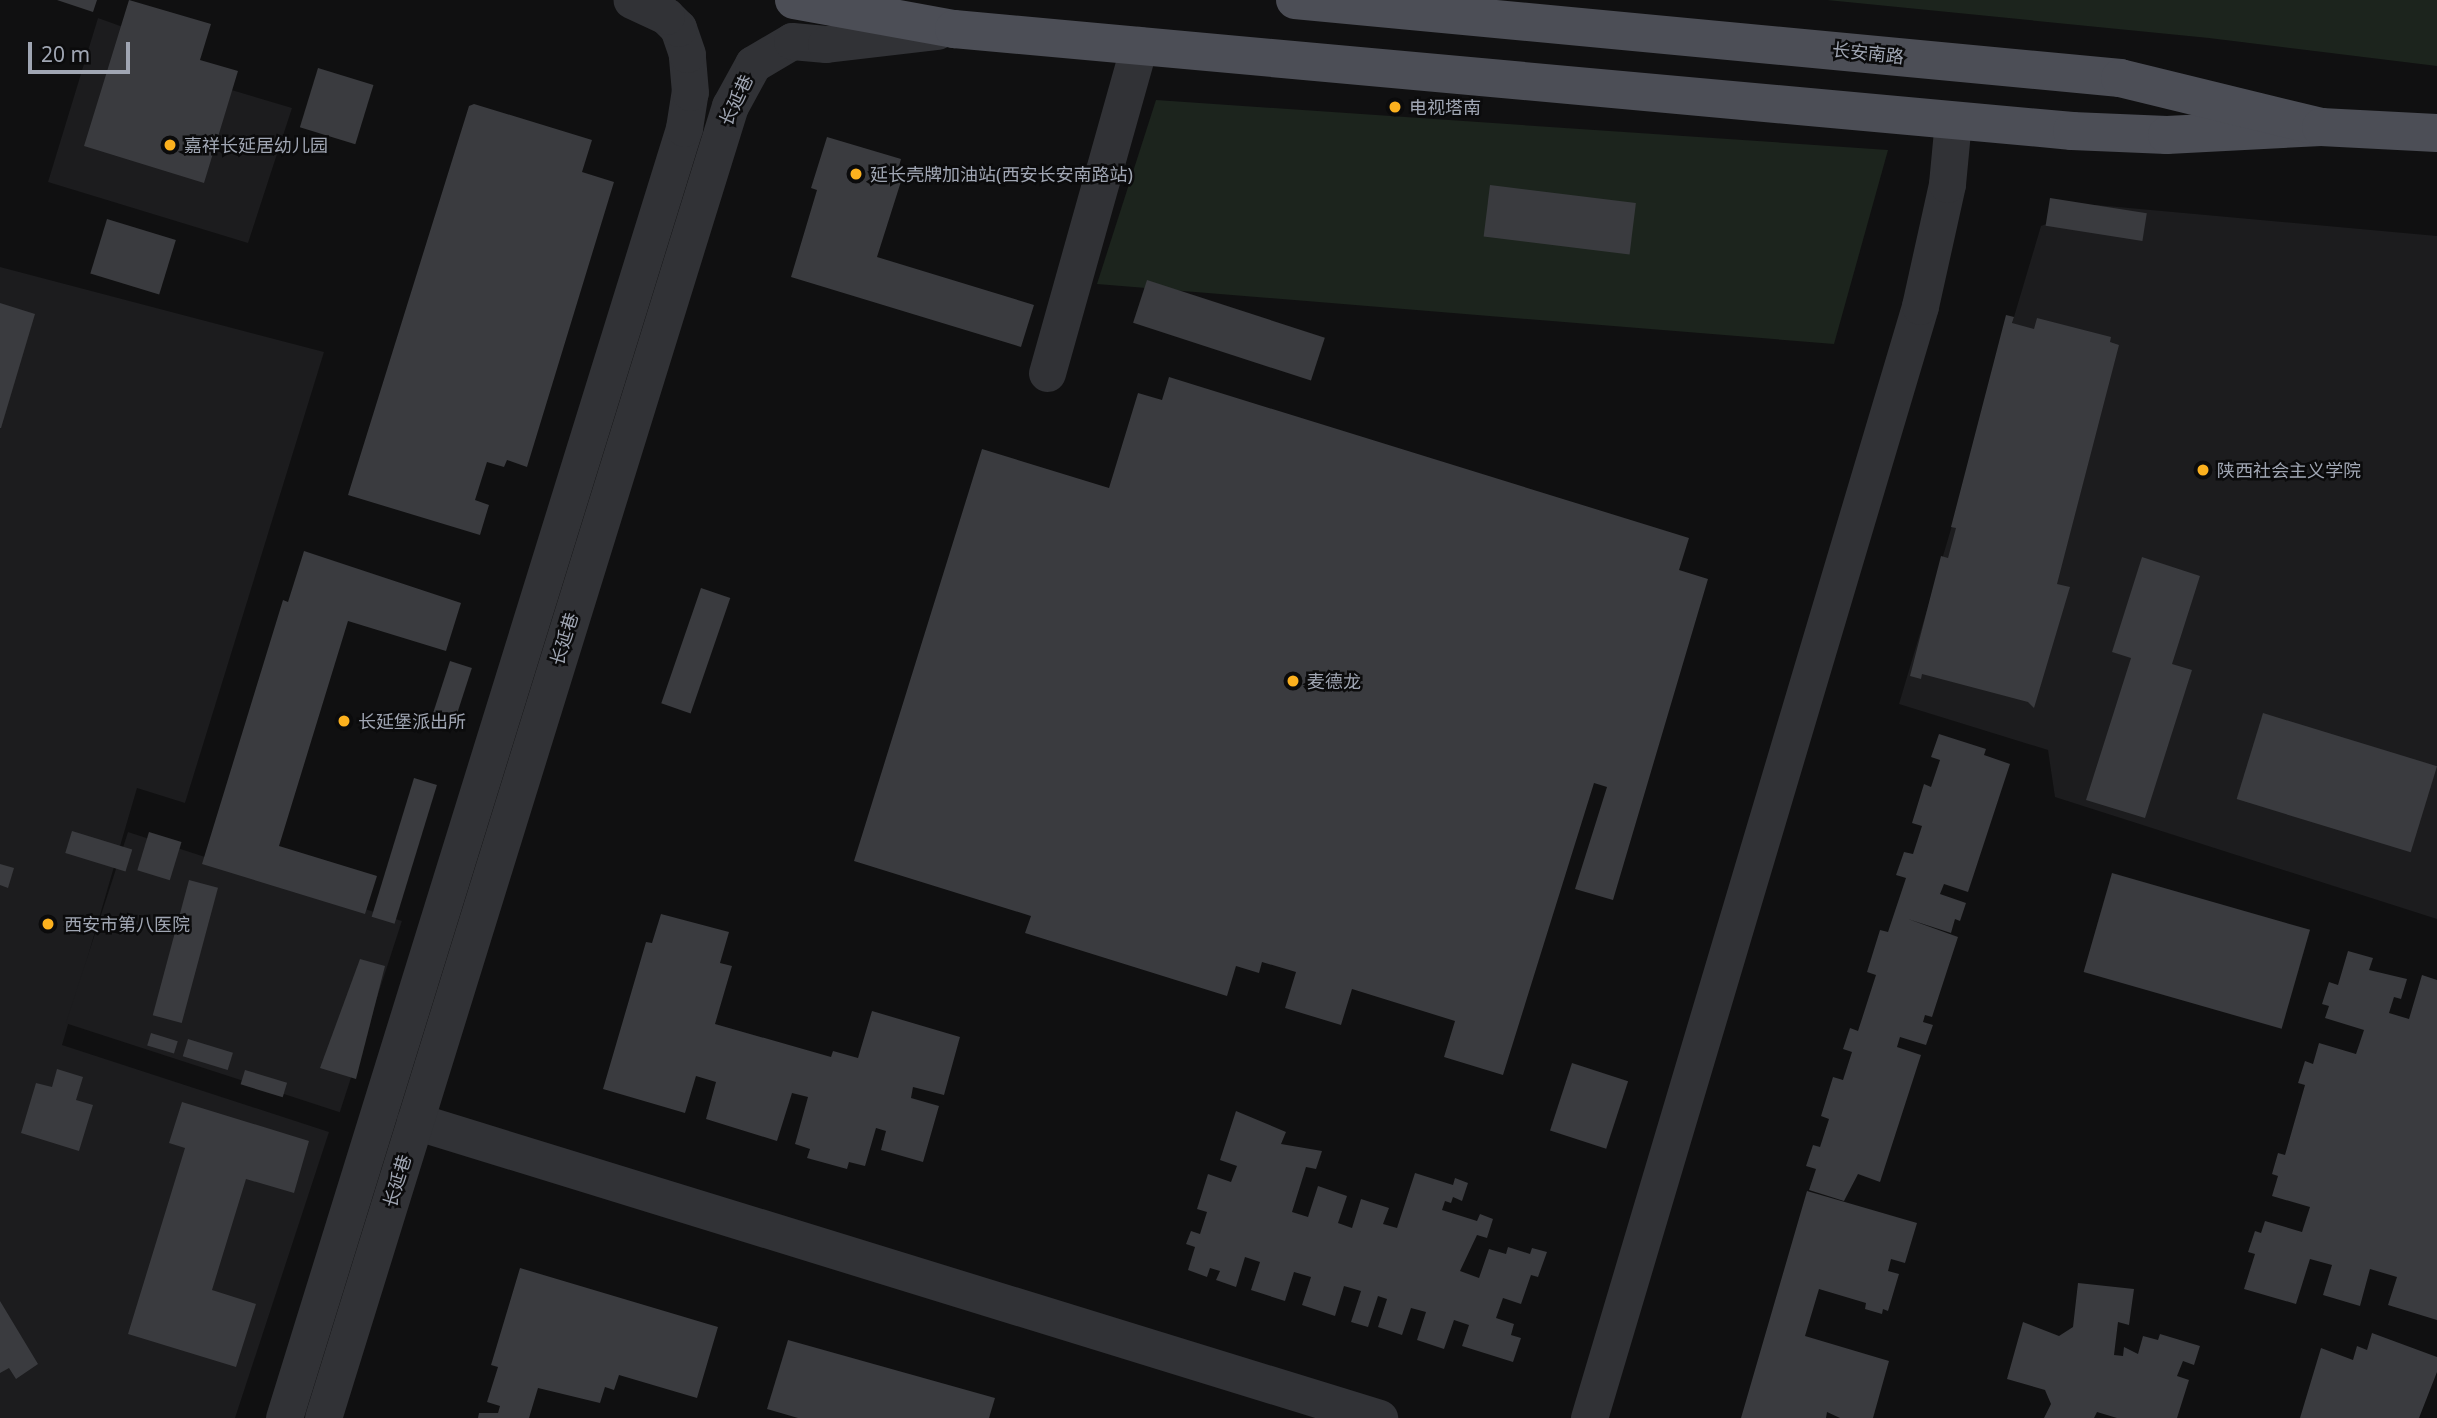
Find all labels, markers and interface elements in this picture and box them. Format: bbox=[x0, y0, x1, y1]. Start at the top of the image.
scale bar bbox=[32, 28, 133, 72]
street label: 长安南路 bbox=[1831, 38, 1905, 68]
text: 20 m bbox=[41, 40, 90, 68]
street label: 长延巷 bbox=[715, 71, 757, 129]
place label: 电视塔南 bbox=[1409, 96, 1481, 118]
marker: 电视塔南 bbox=[1387, 99, 1403, 115]
place label: 嘉祥长延居幼儿园 bbox=[184, 134, 328, 156]
marker: 嘉祥长延居幼儿园 bbox=[162, 137, 178, 153]
place label: 延长壳牌加油站(西安长安南路站) bbox=[870, 163, 1133, 185]
marker: 延长壳牌加油站(西安长安南路站) bbox=[848, 166, 864, 182]
place label: 陕西社会主义学院 bbox=[2217, 459, 2361, 481]
marker: 陕西社会主义学院 bbox=[2195, 462, 2211, 478]
street label: 长延巷 bbox=[546, 610, 582, 668]
place label: 麦德龙 bbox=[1307, 670, 1361, 692]
marker: 麦德龙 bbox=[1285, 673, 1301, 689]
place label: 长延堡派出所 bbox=[358, 710, 466, 732]
marker: 长延堡派出所 bbox=[336, 713, 352, 729]
place label: 西安市第八医院 bbox=[64, 913, 190, 935]
marker: 西安市第八医院 bbox=[38, 914, 58, 934]
street label: 长延巷 bbox=[379, 1152, 415, 1210]

